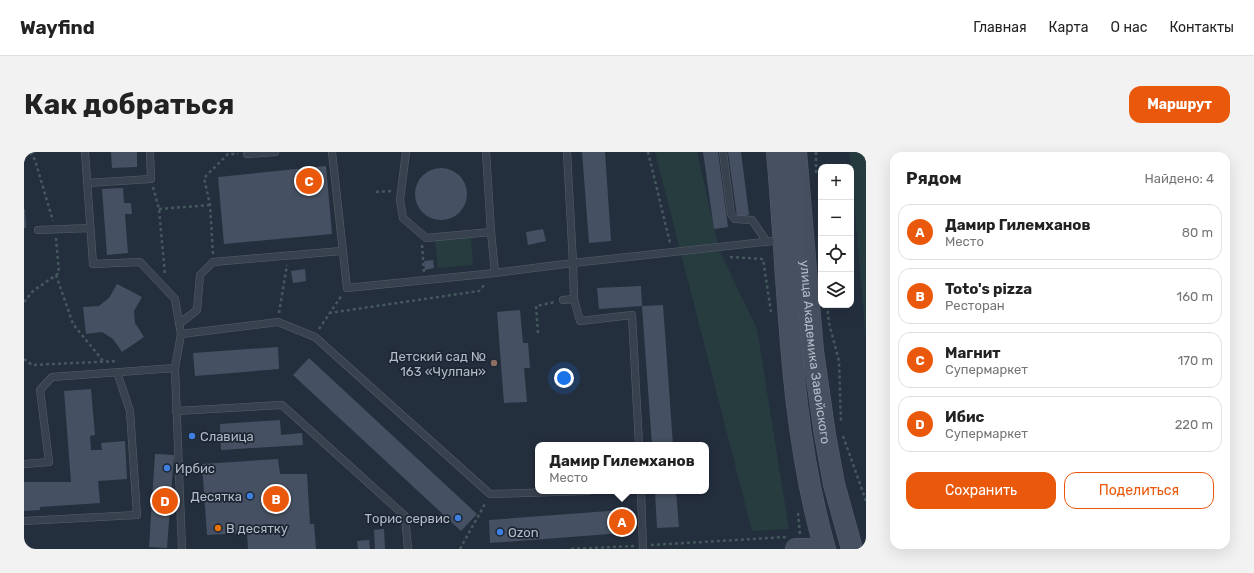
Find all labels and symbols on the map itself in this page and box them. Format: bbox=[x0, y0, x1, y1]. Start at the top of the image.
pin: C bbox=[296, 166, 322, 196]
street label: улица Академика Завойского bbox=[797, 260, 833, 445]
place label: Детский сад № 163 «Чулпан» bbox=[389, 349, 486, 379]
marker: Детский сад № 163 «Чулпан» bbox=[489, 358, 499, 368]
your location bbox=[554, 368, 574, 388]
place label: Славица bbox=[200, 429, 254, 444]
marker: Славица bbox=[187, 431, 197, 441]
place label: Ирбис bbox=[175, 461, 215, 476]
marker: Ирбис bbox=[162, 463, 172, 473]
pin: B bbox=[263, 484, 289, 514]
pin: D bbox=[152, 486, 178, 516]
place label: Десятка bbox=[190, 489, 242, 504]
marker: Десятка bbox=[245, 491, 255, 501]
pin: A bbox=[609, 507, 635, 537]
place label: Торис сервис bbox=[364, 511, 450, 526]
marker: Торис сервис bbox=[453, 513, 463, 523]
place label: В десятку bbox=[226, 521, 288, 536]
marker: В десятку bbox=[213, 523, 223, 533]
place label: Ozon bbox=[508, 525, 539, 540]
marker: Ozon bbox=[495, 527, 505, 537]

